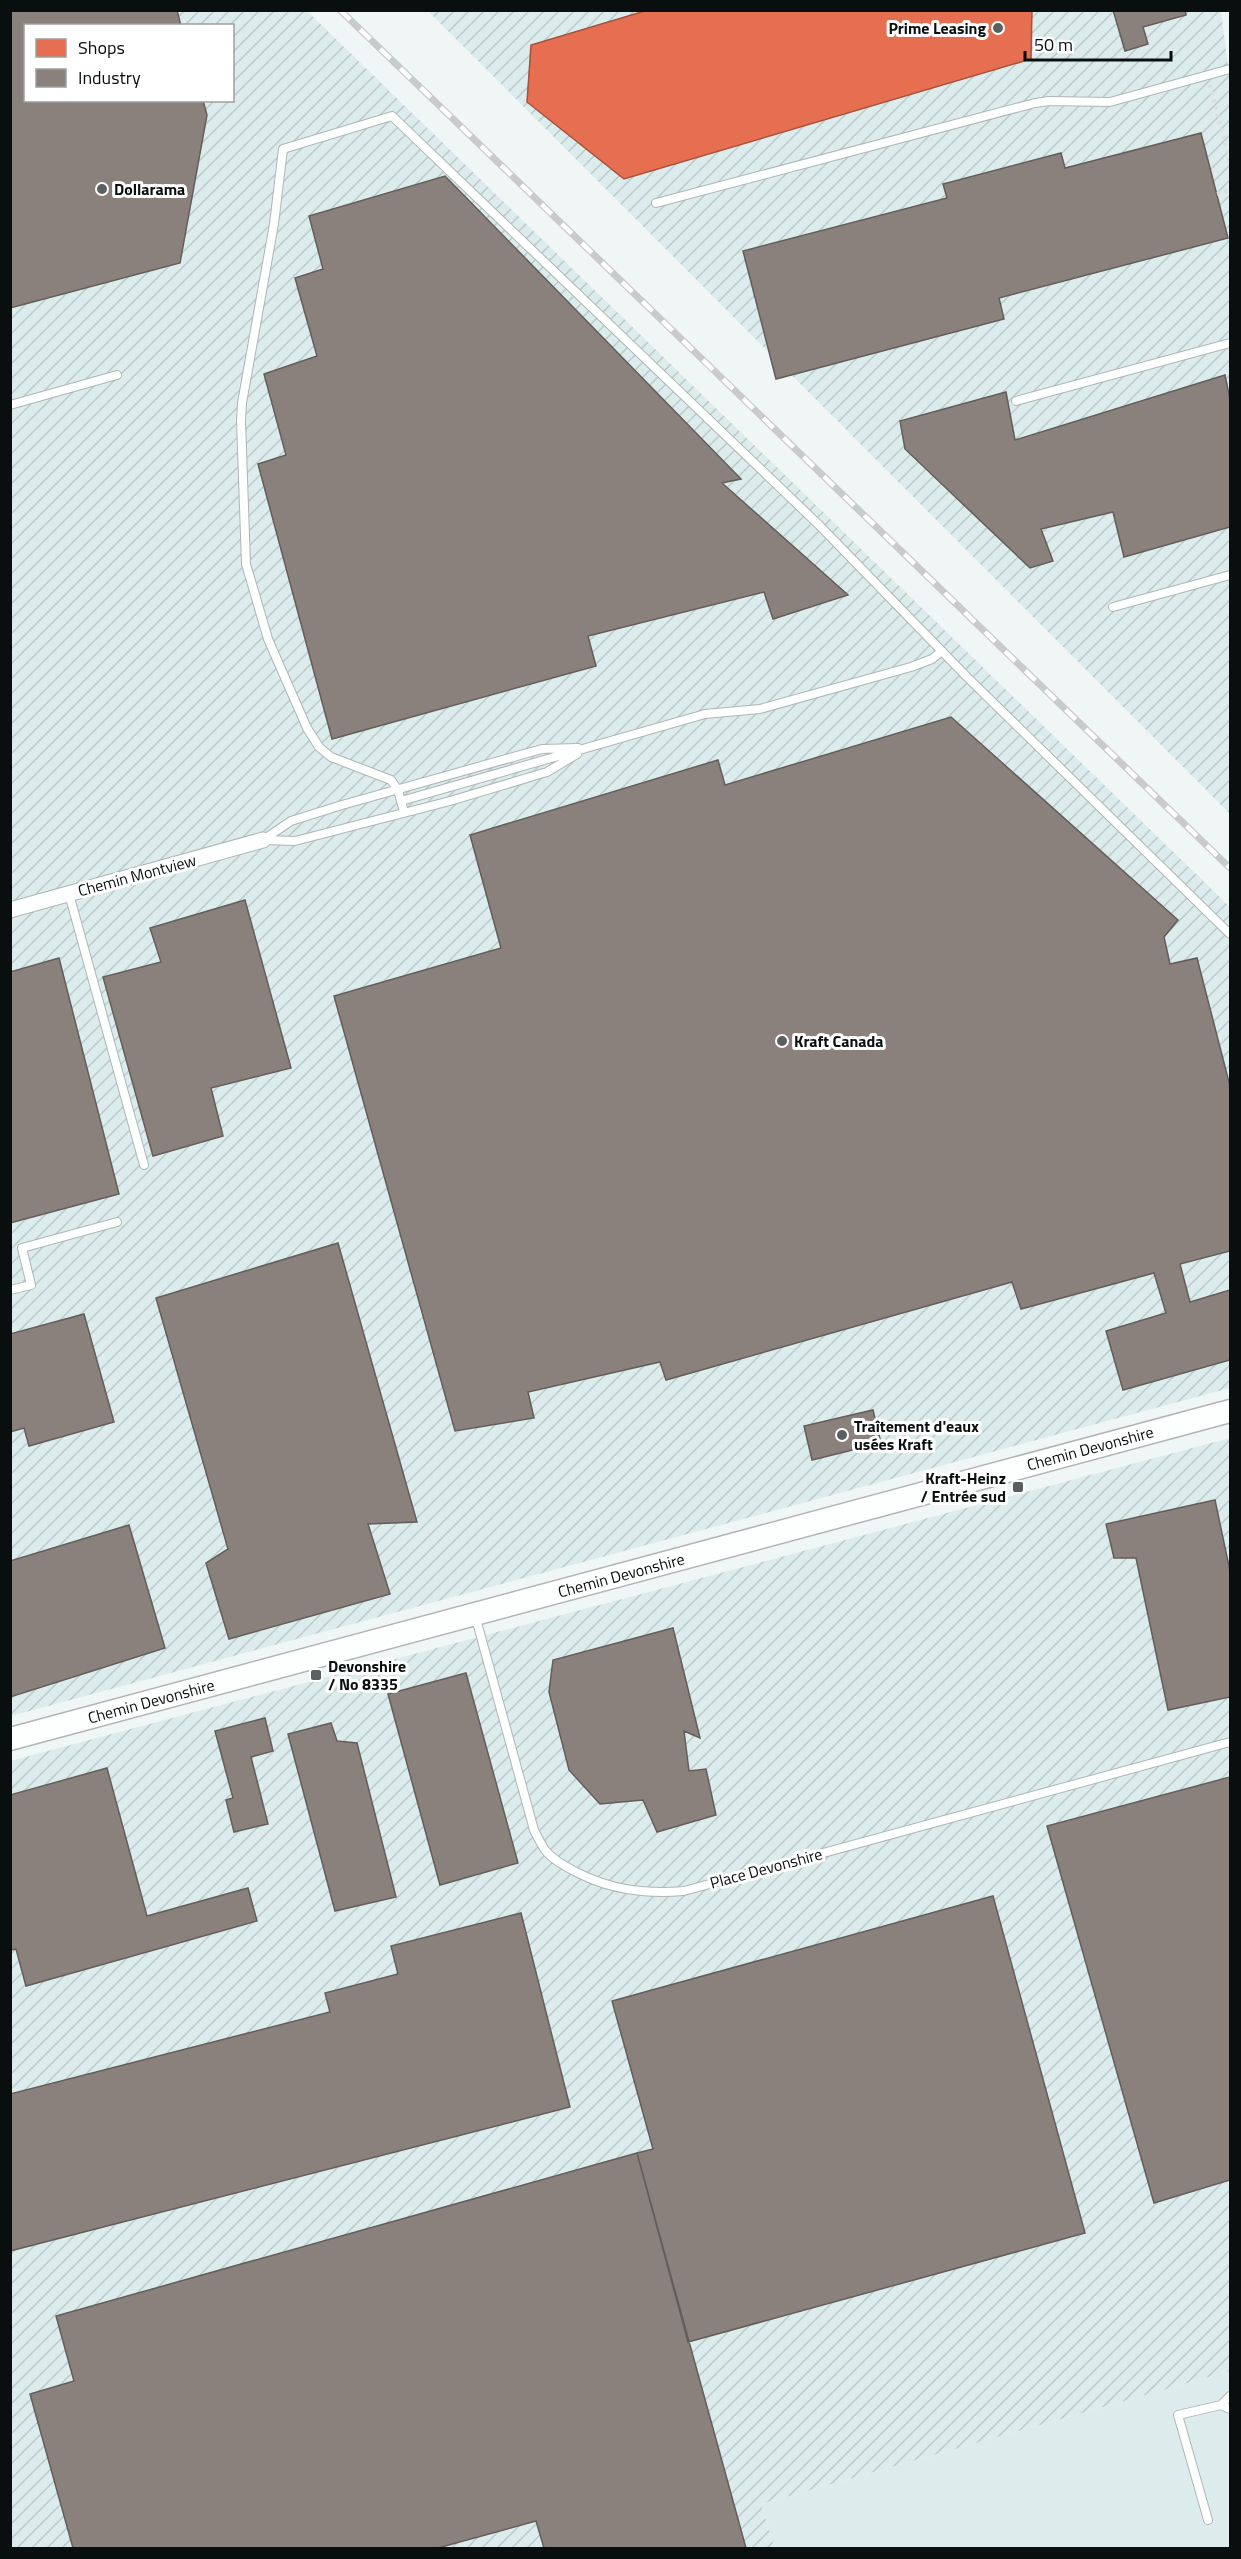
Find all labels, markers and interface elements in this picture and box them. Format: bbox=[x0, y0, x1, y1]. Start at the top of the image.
place label: Prime Leasing bbox=[888, 16, 986, 40]
marker: Prime Leasing bbox=[991, 21, 1005, 35]
legend bbox=[24, 24, 234, 102]
scale bar bbox=[1025, 24, 1170, 62]
text: 50 m bbox=[1034, 31, 1073, 58]
text: Shops bbox=[78, 34, 125, 61]
text: Industry bbox=[78, 64, 141, 91]
place label: Dollarama bbox=[114, 177, 185, 201]
marker: Dollarama bbox=[95, 182, 109, 196]
street label: Chemin Montview bbox=[75, 848, 199, 902]
place label: Kraft Canada bbox=[794, 1029, 883, 1053]
marker: Kraft Canada bbox=[775, 1034, 789, 1048]
place label: Traîtement d'eaux usées Kraft bbox=[854, 1414, 979, 1456]
street label: Chemin Devonshire bbox=[1024, 1420, 1156, 1476]
marker: Traîtement d'eaux usées Kraft bbox=[835, 1428, 849, 1442]
place label: Kraft-Heinz / Entrée sud bbox=[921, 1466, 1006, 1508]
marker: Kraft-Heinz / Entrée sud bbox=[1011, 1480, 1025, 1494]
street label: Chemin Devonshire bbox=[555, 1547, 687, 1603]
place label: Devonshire / No 8335 bbox=[328, 1654, 406, 1696]
marker: Devonshire / No 8335 bbox=[309, 1668, 323, 1682]
street label: Chemin Devonshire bbox=[85, 1673, 217, 1729]
street label: Place Devonshire bbox=[707, 1841, 825, 1895]

